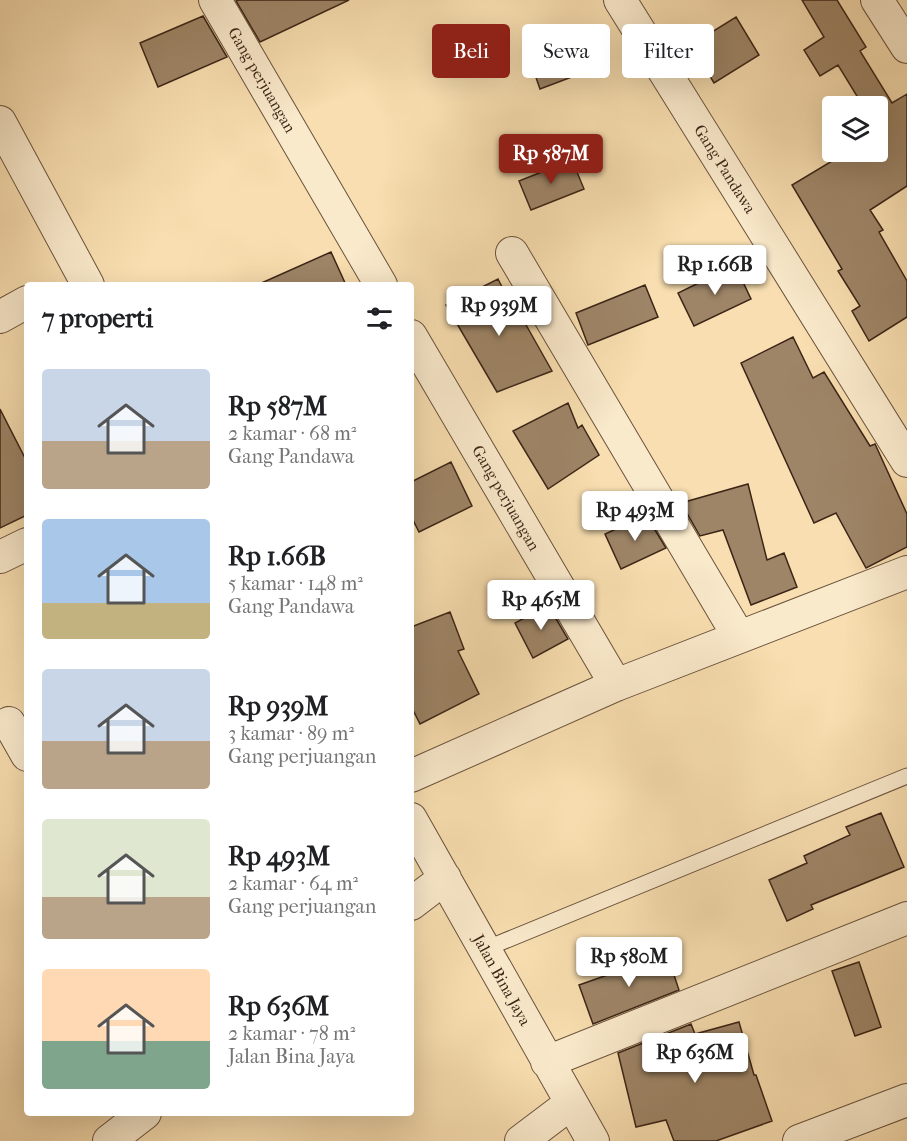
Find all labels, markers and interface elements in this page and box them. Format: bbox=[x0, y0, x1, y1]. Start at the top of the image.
street label: Gang perjuangan bbox=[224, 24, 300, 137]
chip: Beli bbox=[432, 24, 510, 78]
chip: Sewa bbox=[522, 24, 610, 78]
chip: Filter bbox=[622, 24, 714, 78]
map controls bbox=[822, 96, 888, 162]
button: layers bbox=[822, 96, 888, 162]
street label: Gang Pandawa bbox=[690, 121, 760, 217]
pin: Rp 587M bbox=[496, 134, 606, 185]
text: Rp 587M bbox=[513, 142, 589, 165]
pin: Rp 1.66B bbox=[653, 245, 777, 296]
text: Rp 1.66B bbox=[677, 253, 753, 276]
pin: Rp 939M bbox=[444, 286, 554, 337]
text: Rp 939M bbox=[460, 294, 538, 317]
icon: filters bbox=[363, 302, 396, 335]
text: 7 properti bbox=[42, 303, 153, 334]
text: Rp 587M bbox=[228, 391, 327, 422]
icon: home bbox=[90, 393, 162, 465]
text: 2 kamar · 68 m² bbox=[228, 422, 357, 445]
street label: Gang perjuangan bbox=[468, 442, 544, 555]
text: Gang Pandawa bbox=[228, 445, 354, 468]
pin: Rp 493M bbox=[580, 491, 690, 542]
text: Rp 493M bbox=[596, 499, 674, 522]
text: Rp 1.66B bbox=[228, 541, 326, 572]
icon: home bbox=[90, 543, 162, 615]
text: 5 kamar · 148 m² bbox=[228, 572, 363, 595]
pin: Rp 465M bbox=[486, 580, 596, 631]
text: Rp 465M bbox=[501, 588, 581, 611]
text: Gang Pandawa bbox=[228, 595, 354, 618]
text: Rp 939M bbox=[228, 691, 328, 722]
icon: home bbox=[90, 693, 162, 765]
text: 3 kamar · 89 m² bbox=[228, 722, 354, 745]
text: Gang perjuangan bbox=[228, 745, 376, 768]
text: Rp 493M bbox=[228, 841, 330, 872]
icon: home bbox=[90, 843, 162, 915]
text: 2 kamar · 64 m² bbox=[228, 872, 358, 895]
text: Gang perjuangan bbox=[228, 895, 376, 918]
street label: Jalan Bina Jaya bbox=[468, 929, 535, 1029]
pin: Rp 580M bbox=[574, 937, 684, 988]
text: Rp 580M bbox=[590, 945, 668, 968]
text: Rp 636M bbox=[228, 991, 329, 1022]
icon: home bbox=[90, 993, 162, 1065]
text: 2 kamar · 78 m² bbox=[228, 1022, 355, 1045]
pin: Rp 636M bbox=[640, 1033, 750, 1084]
text: Rp 636M bbox=[656, 1041, 734, 1064]
text: Jalan Bina Jaya bbox=[228, 1045, 355, 1068]

